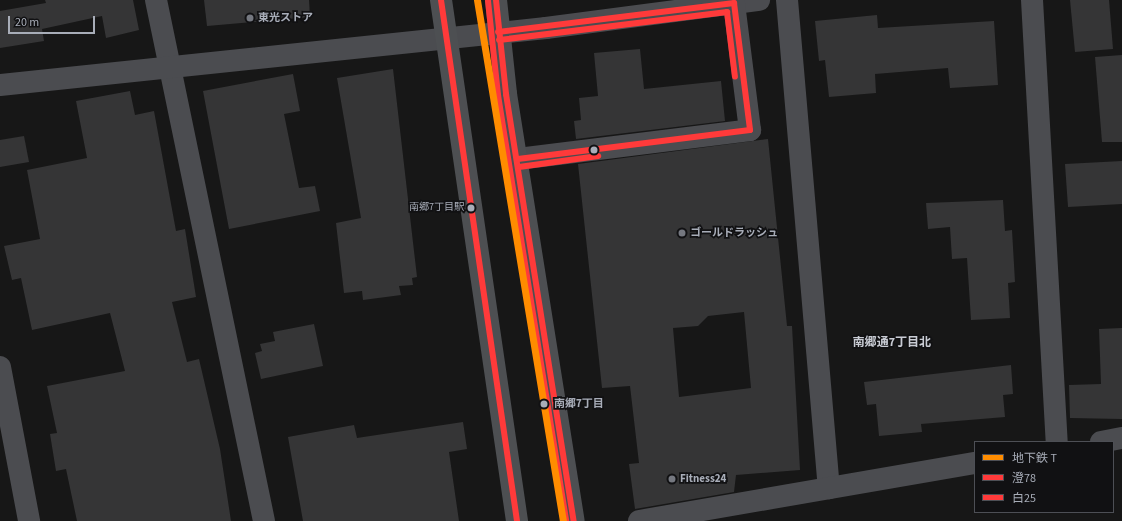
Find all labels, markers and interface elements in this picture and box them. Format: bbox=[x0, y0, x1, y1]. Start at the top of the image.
scale bar bbox=[10, 8, 97, 34]
place label: 東光ストア bbox=[258, 11, 313, 25]
marker: 東光ストア bbox=[245, 13, 255, 23]
text: 20 m bbox=[15, 14, 39, 31]
unlabelled marker bbox=[589, 145, 599, 155]
place label: 南郷7丁目駅 bbox=[409, 202, 464, 214]
marker: 南郷7丁目駅 bbox=[466, 203, 476, 213]
place label: ゴールドラッシュ bbox=[690, 226, 778, 240]
marker: ゴールドラッシュ bbox=[677, 228, 687, 238]
district label: 南郷通7丁目北 bbox=[853, 336, 931, 350]
marker: 南郷7丁目 bbox=[537, 397, 551, 411]
place label: 南郷7丁目 bbox=[554, 397, 604, 411]
legend bbox=[974, 441, 1114, 513]
text: 地下鉄 T bbox=[1012, 450, 1057, 467]
text: 澄78 bbox=[1012, 470, 1036, 487]
place label: Fitness24 bbox=[680, 472, 726, 486]
marker: Fitness24 bbox=[667, 474, 677, 484]
text: 白25 bbox=[1012, 490, 1036, 507]

